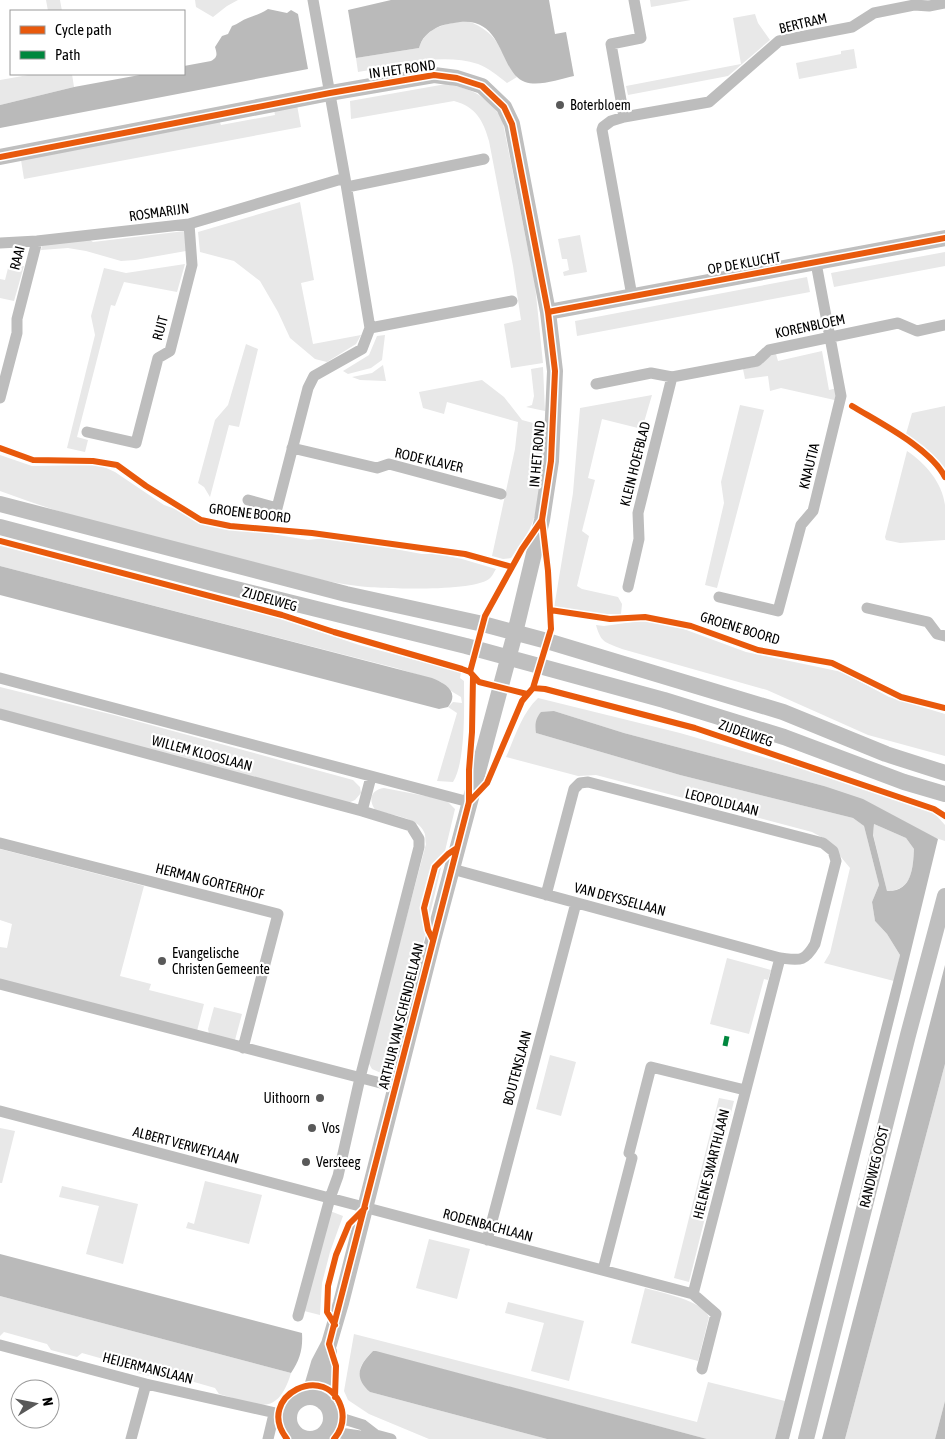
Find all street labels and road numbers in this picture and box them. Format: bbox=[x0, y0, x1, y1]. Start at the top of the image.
street label: BERTRAM bbox=[777, 10, 829, 36]
street label: IN HET ROND bbox=[368, 56, 436, 82]
street label: ROSMARIJN bbox=[128, 200, 190, 224]
street label: RAAI bbox=[6, 244, 28, 272]
street label: OP DE KLUCHT bbox=[706, 249, 782, 277]
street label: KORENBLOEM bbox=[774, 311, 846, 341]
street label: RUIT bbox=[149, 314, 171, 342]
street label: IN HET ROND bbox=[526, 420, 548, 488]
street label: KLEIN HOEFBLAD bbox=[617, 420, 653, 508]
street label: KNAUTIA bbox=[796, 441, 822, 491]
street label: RODE KLAVER bbox=[393, 444, 465, 476]
street label: GROENE BOORD bbox=[208, 500, 292, 526]
street label: ZIJDELWEG bbox=[241, 584, 299, 614]
street label: GROENE BOORD bbox=[698, 608, 782, 648]
street label: ZIJDELWEG bbox=[717, 716, 775, 750]
street label: WILLEM KLOOSLAAN bbox=[150, 732, 254, 774]
street label: LEOPOLDLAAN bbox=[684, 785, 760, 819]
street label: HERMAN GORTERHOF bbox=[154, 860, 266, 902]
street label: VAN DEYSSELLAAN bbox=[572, 879, 668, 919]
street label: ARTHUR VAN SCHENDELLAAN bbox=[375, 941, 427, 1091]
street label: BOUTENSLAAN bbox=[499, 1029, 535, 1107]
street label: HELENE SWARTHLAAN bbox=[690, 1107, 732, 1221]
street label: ALBERT VERWEYLAAN bbox=[131, 1123, 241, 1167]
street label: RANDWEG OOST bbox=[856, 1124, 892, 1210]
street label: RODENBACHLAAN bbox=[441, 1205, 535, 1245]
street label: HEIJERMANSLAAN bbox=[101, 1349, 195, 1387]

